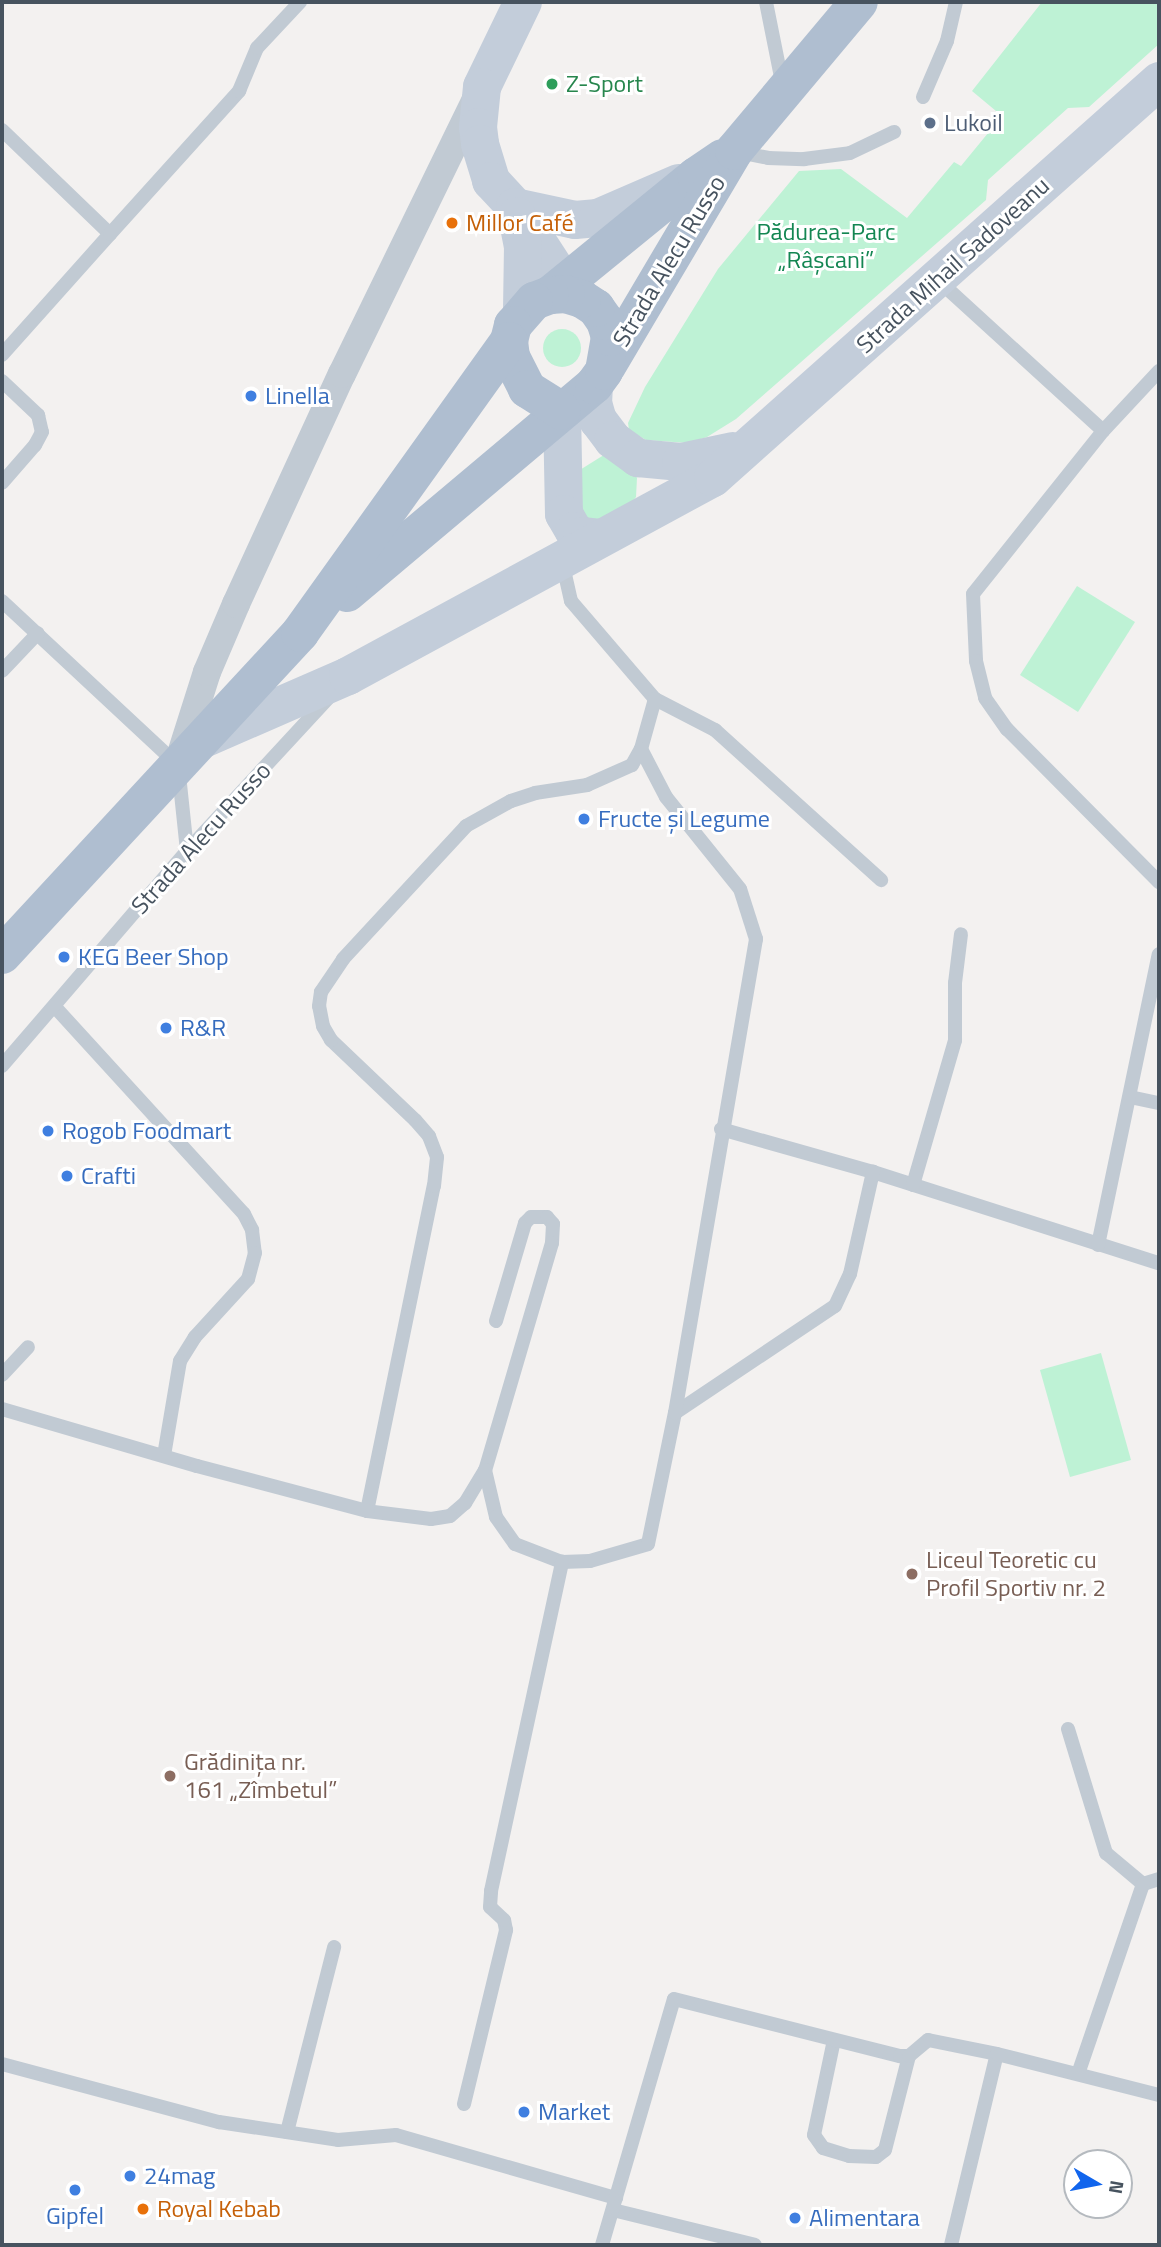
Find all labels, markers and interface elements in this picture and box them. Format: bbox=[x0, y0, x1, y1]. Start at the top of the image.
place label: Z-Sport bbox=[566, 70, 643, 98]
marker: Z-Sport bbox=[544, 76, 560, 92]
place label: Lukoil bbox=[944, 109, 1003, 137]
marker: Lukoil bbox=[922, 115, 938, 131]
street label: Strada Alecu Russo bbox=[607, 170, 731, 352]
street label: Strada Mihail Sadoveanu bbox=[851, 171, 1055, 359]
place label: Millor Café bbox=[466, 209, 574, 237]
marker: Millor Café bbox=[444, 215, 460, 231]
park label: Pădurea-Parc „Râșcani” bbox=[756, 218, 896, 274]
place label: Linella bbox=[265, 382, 330, 410]
marker: Linella bbox=[243, 388, 259, 404]
street label: Strada Alecu Russo bbox=[125, 756, 277, 920]
place label: Fructe și Legume bbox=[598, 805, 770, 833]
marker: Fructe și Legume bbox=[576, 811, 592, 827]
place label: KEG Beer Shop bbox=[78, 943, 229, 971]
marker: KEG Beer Shop bbox=[56, 949, 72, 965]
place label: R&R bbox=[180, 1014, 226, 1042]
marker: R&R bbox=[158, 1020, 174, 1036]
place label: Rogob Foodmart bbox=[62, 1117, 231, 1145]
marker: Rogob Foodmart bbox=[40, 1123, 56, 1139]
place label: Crafti bbox=[81, 1162, 136, 1190]
marker: Crafti bbox=[59, 1168, 75, 1184]
place label: Liceul Teoretic cu Profil Sportiv nr. 2 bbox=[926, 1546, 1106, 1602]
marker: Liceul Teoretic cu Profil Sportiv nr. 2 bbox=[904, 1566, 920, 1582]
place label: Grădinița nr. 161 „Zîmbetul” bbox=[184, 1748, 337, 1804]
marker: Grădinița nr. 161 „Zîmbetul” bbox=[162, 1768, 178, 1784]
place label: Market bbox=[538, 2098, 610, 2126]
marker: Market bbox=[516, 2104, 532, 2120]
north arrow bbox=[1063, 2149, 1133, 2219]
place label: 24mag bbox=[144, 2162, 215, 2190]
marker: 24mag bbox=[122, 2168, 138, 2184]
text: N bbox=[1102, 2178, 1133, 2196]
marker: Gipfel bbox=[67, 2182, 83, 2198]
place label: Royal Kebab bbox=[157, 2195, 281, 2223]
marker: Royal Kebab bbox=[135, 2201, 151, 2217]
place label: Gipfel bbox=[46, 2202, 104, 2230]
place label: Alimentara bbox=[809, 2204, 920, 2232]
marker: Alimentara bbox=[787, 2210, 803, 2226]

